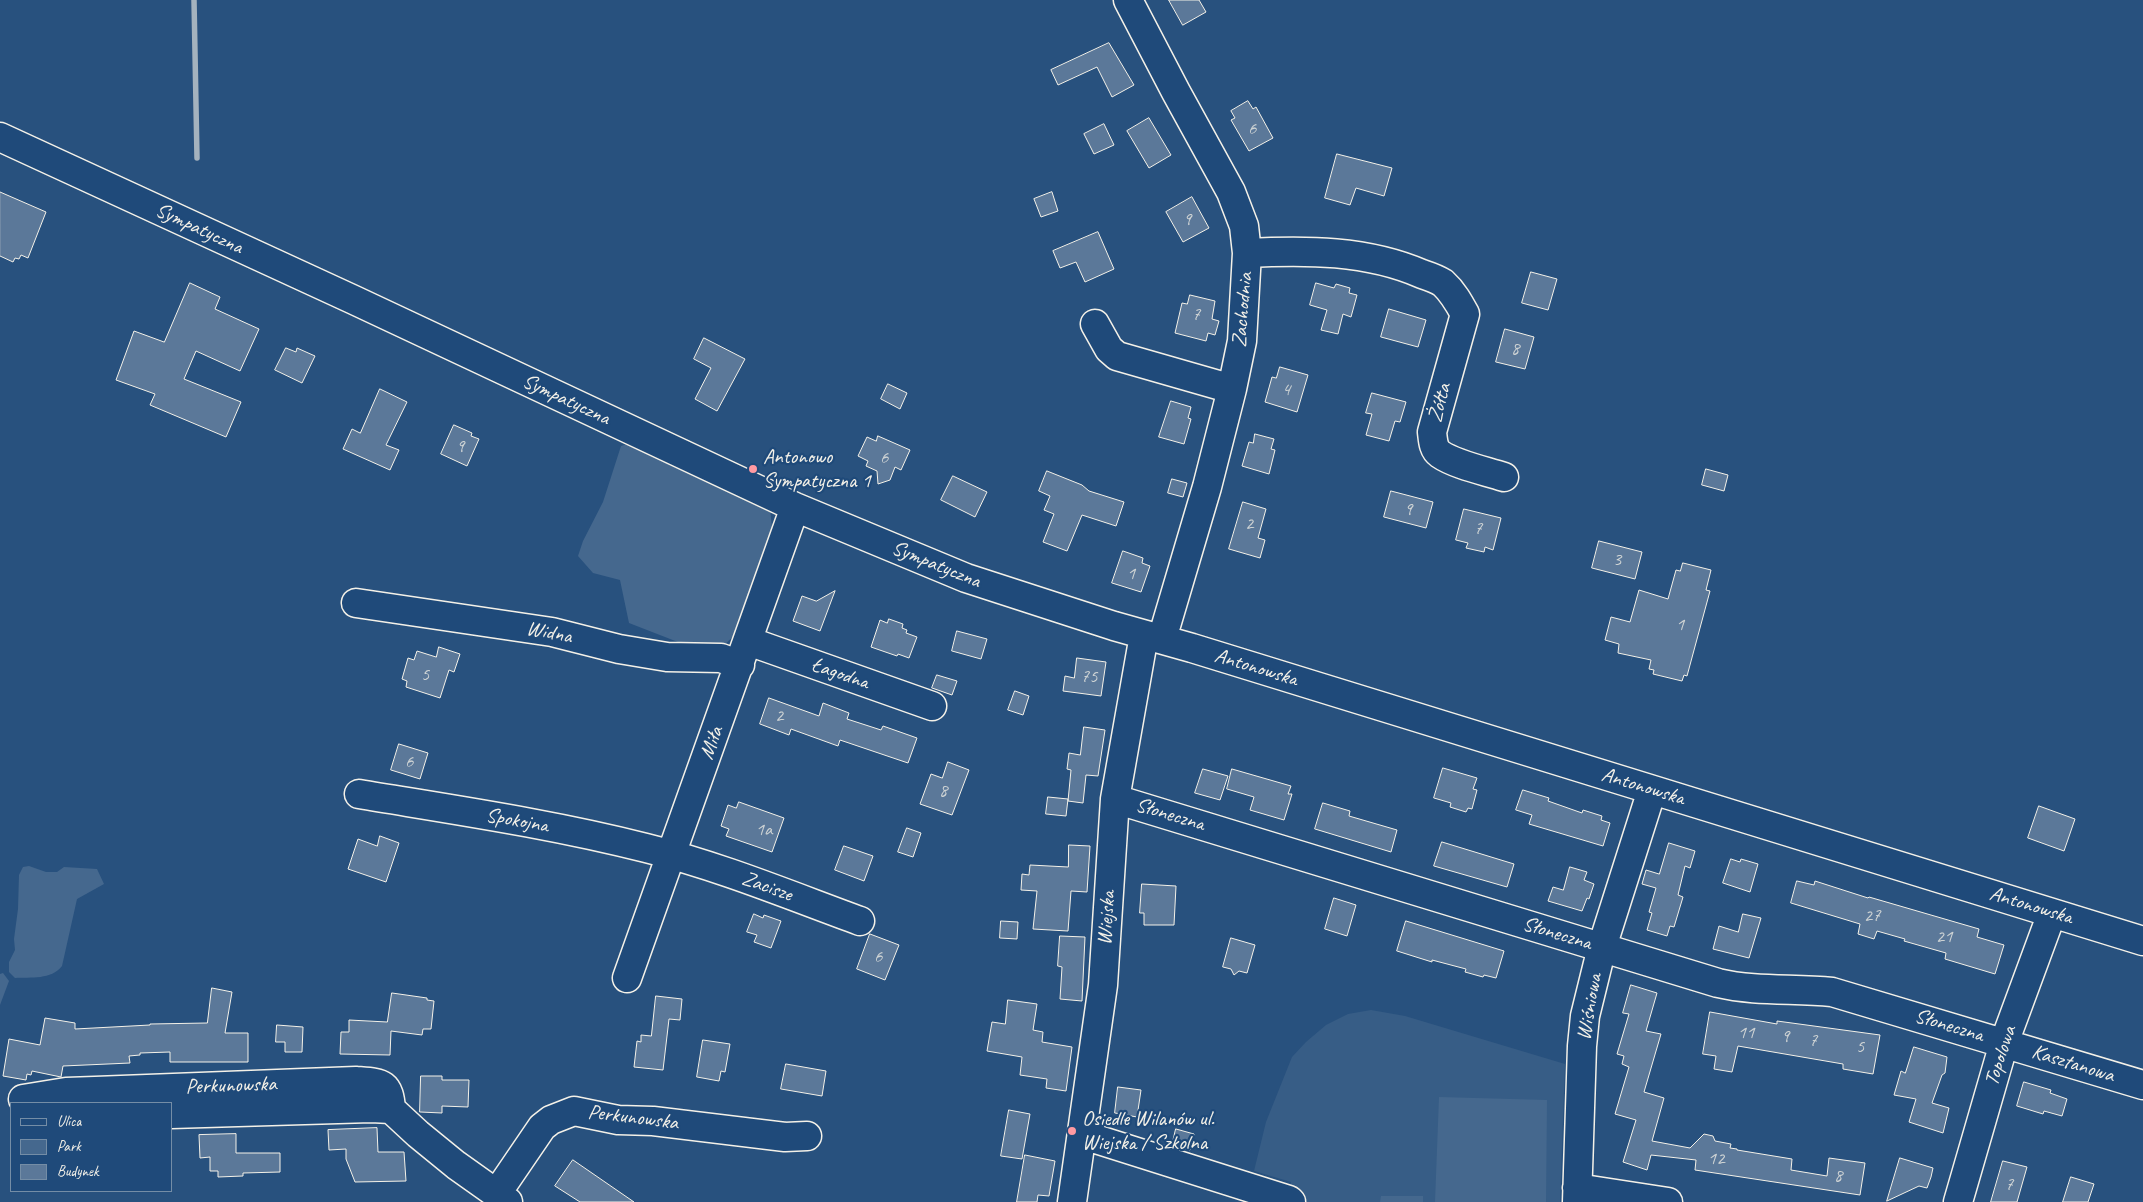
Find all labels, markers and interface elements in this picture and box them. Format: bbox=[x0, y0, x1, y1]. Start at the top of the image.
house number: 6 bbox=[1248, 118, 1256, 140]
street label: Sympatyczna bbox=[151, 198, 247, 260]
house number: 9 bbox=[1183, 209, 1191, 231]
street label: Zachodnia bbox=[1227, 272, 1259, 348]
house number: 7 bbox=[1192, 304, 1200, 326]
house number: 8 bbox=[1511, 338, 1519, 360]
street label: Sympatyczna bbox=[518, 369, 614, 431]
house number: 4 bbox=[1282, 379, 1290, 401]
street label: Żółta bbox=[1423, 381, 1457, 425]
house number: 9 bbox=[456, 436, 464, 458]
place label: Antonowo Sympatyczna 1 bbox=[763, 444, 871, 494]
house number: 6 bbox=[880, 447, 888, 469]
marker: Antonowo Sympatyczna 1 bbox=[747, 463, 759, 475]
house number: 9 bbox=[1404, 499, 1412, 521]
house number: 2 bbox=[1245, 513, 1253, 535]
house number: 7 bbox=[1474, 518, 1482, 540]
street label: Sympatyczna bbox=[888, 536, 984, 594]
house number: 3 bbox=[1613, 549, 1621, 571]
house number: 1 bbox=[1127, 563, 1135, 585]
house number: 1 bbox=[1676, 614, 1684, 636]
street label: Widna bbox=[524, 616, 574, 650]
street label: Antonowska bbox=[1212, 643, 1300, 693]
street label: Łagodna bbox=[808, 652, 872, 696]
house number: 5 bbox=[421, 664, 429, 686]
house number: 75 bbox=[1080, 666, 1098, 688]
house number: 2 bbox=[775, 705, 783, 727]
street label: Miła bbox=[694, 723, 730, 763]
house number: 6 bbox=[405, 751, 413, 773]
street label: Antonowska bbox=[1599, 762, 1687, 812]
house number: 8 bbox=[939, 780, 947, 802]
street label: Słoneczna bbox=[1133, 793, 1207, 837]
street label: Spokojna bbox=[484, 803, 550, 839]
house number: 1a bbox=[756, 819, 772, 841]
street label: Zacisze bbox=[738, 866, 796, 908]
street label: Antonowska bbox=[1987, 881, 2075, 931]
street label: Wiejska bbox=[1093, 890, 1121, 946]
house number: 27 bbox=[1863, 905, 1881, 927]
street label: Słoneczna bbox=[1520, 912, 1594, 956]
house number: 21 bbox=[1935, 926, 1953, 948]
house number: 6 bbox=[874, 946, 882, 968]
street label: Wiśniowa bbox=[1572, 972, 1608, 1042]
street label: Słoneczna bbox=[1912, 1004, 1986, 1048]
house number: 11 bbox=[1737, 1022, 1755, 1044]
street label: Topolowa bbox=[1980, 1023, 2022, 1089]
house number: 9 bbox=[1781, 1026, 1789, 1048]
house number: 7 bbox=[1809, 1030, 1817, 1052]
house number: 5 bbox=[1856, 1036, 1864, 1058]
street label: Kasztanowa bbox=[2029, 1040, 2117, 1088]
street label: Perkunowska bbox=[185, 1072, 277, 1100]
street label: Perkunowska bbox=[586, 1100, 680, 1136]
legend bbox=[10, 1102, 172, 1192]
place label: Osiedle Wilanów ul. Wiejska / Szkolna bbox=[1082, 1106, 1214, 1156]
text: Ulica bbox=[57, 1112, 81, 1131]
marker: Osiedle Wilanów ul. Wiejska / Szkolna bbox=[1066, 1125, 1078, 1137]
text: Park bbox=[57, 1137, 81, 1156]
house number: 12 bbox=[1707, 1148, 1725, 1170]
text: Budynek bbox=[57, 1162, 98, 1181]
house number: 8 bbox=[1834, 1165, 1842, 1187]
house number: 7 bbox=[2005, 1174, 2013, 1196]

